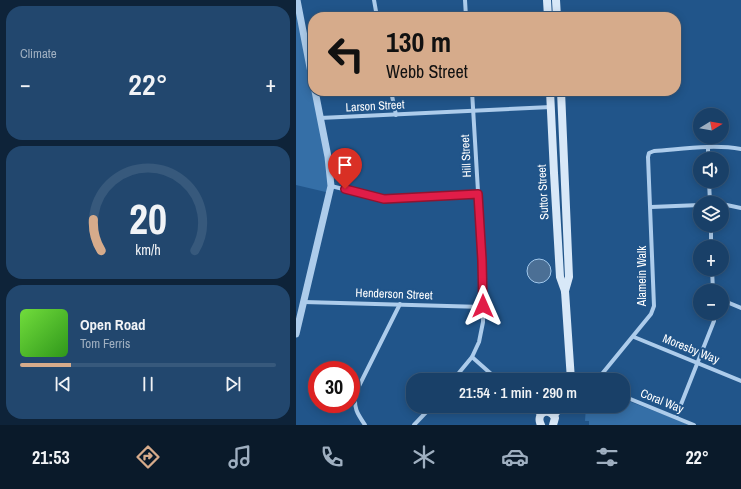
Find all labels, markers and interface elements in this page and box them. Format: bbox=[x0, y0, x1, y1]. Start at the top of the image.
text: 130 m bbox=[386, 23, 451, 61]
icon: left bbox=[320, 28, 372, 80]
text: Climate bbox=[20, 45, 57, 62]
text: Webb Street bbox=[386, 59, 468, 84]
text: 22° bbox=[128, 64, 168, 104]
text: − bbox=[20, 69, 31, 99]
text: + bbox=[265, 69, 276, 99]
street label: Larson Street bbox=[345, 96, 405, 116]
north arrow bbox=[693, 108, 729, 144]
map controls bbox=[693, 108, 729, 320]
street label: Hill Street bbox=[457, 134, 475, 178]
pin bbox=[328, 148, 362, 189]
button: sound bbox=[693, 152, 729, 188]
icon: arrive bbox=[334, 154, 356, 176]
street label: Suttor Street bbox=[534, 164, 552, 220]
text: 20 bbox=[129, 190, 167, 246]
button: layers bbox=[693, 196, 729, 232]
text: km/h bbox=[135, 239, 161, 258]
button: + bbox=[693, 240, 729, 276]
street label: Alamein Walk bbox=[634, 246, 650, 307]
button: − bbox=[693, 284, 729, 320]
street label: Henderson Street bbox=[355, 285, 433, 303]
position arrow bbox=[462, 285, 504, 327]
text: Open Road bbox=[80, 314, 146, 335]
street label: Moresby Way bbox=[660, 330, 722, 368]
text: Tom Ferris bbox=[80, 335, 130, 352]
speed limit sign: 30 bbox=[308, 361, 360, 413]
icon: previous bbox=[52, 373, 74, 395]
icon: pause bbox=[137, 373, 159, 395]
icon: next bbox=[222, 373, 244, 395]
text: 21:54 · 1 min · 290 m bbox=[459, 382, 577, 403]
street label: Coral Way bbox=[638, 385, 686, 417]
icon: directions bbox=[134, 443, 162, 471]
icon: music bbox=[226, 443, 254, 471]
icon: phone bbox=[318, 443, 346, 471]
icon: climate bbox=[410, 443, 438, 471]
icon: car bbox=[501, 443, 529, 471]
icon: filters bbox=[593, 443, 621, 471]
text: 21:53 bbox=[32, 445, 70, 470]
text: 22° bbox=[685, 445, 709, 470]

